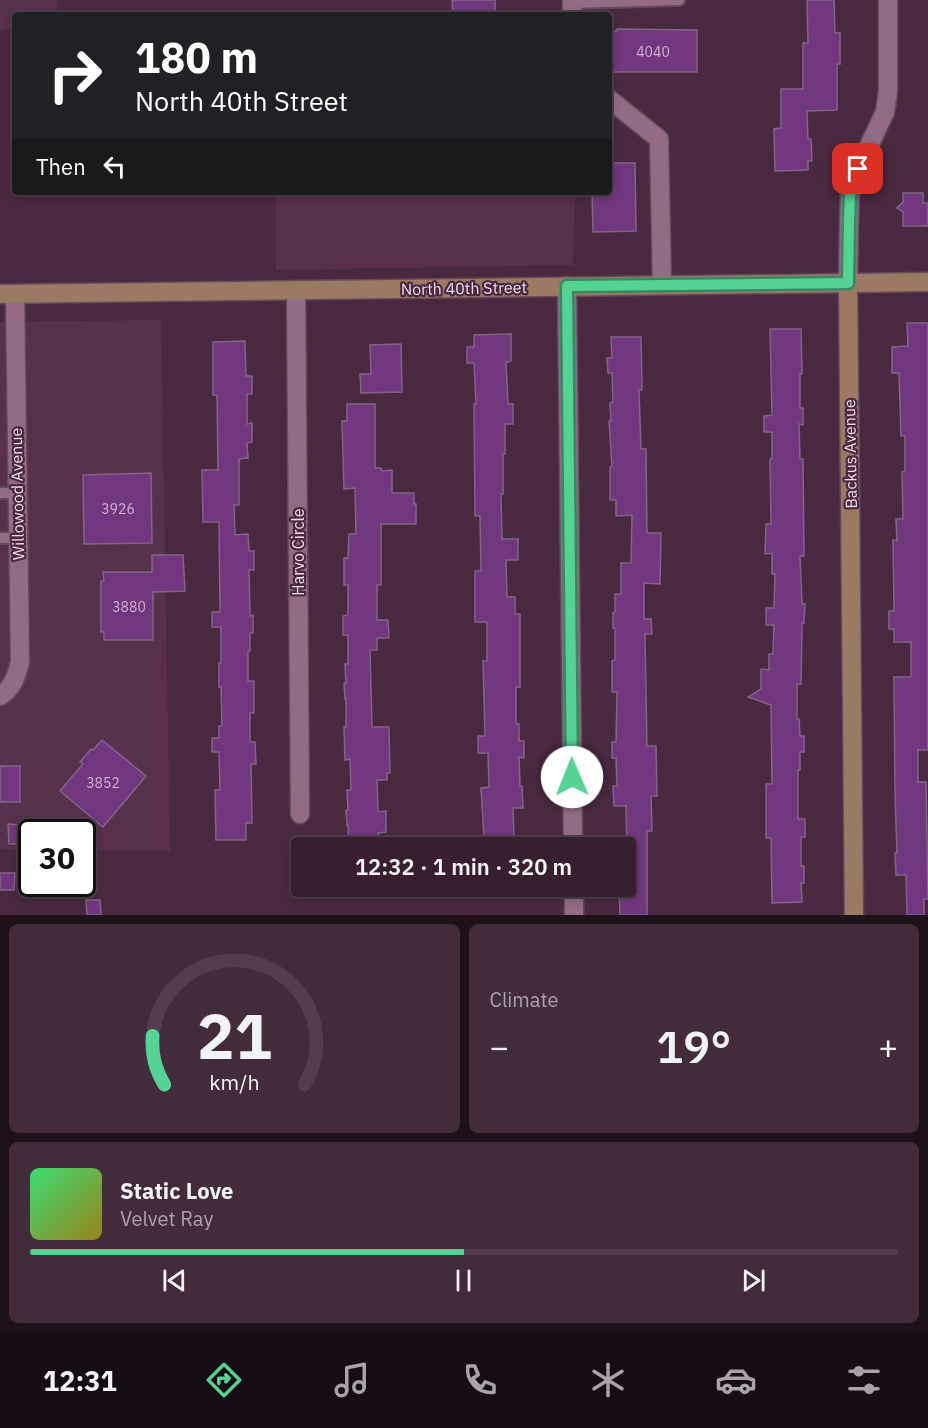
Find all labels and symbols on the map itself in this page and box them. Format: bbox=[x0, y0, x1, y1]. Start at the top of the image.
house number: 4040 bbox=[636, 43, 670, 61]
pin bbox=[832, 143, 883, 194]
street label: North 40th Street bbox=[401, 277, 527, 299]
street label: Backus Avenue bbox=[839, 399, 861, 509]
street label: Willowood Avenue bbox=[6, 427, 28, 560]
house number: 3926 bbox=[101, 500, 135, 518]
street label: Harvo Circle bbox=[288, 508, 308, 596]
house number: 3880 bbox=[112, 598, 146, 616]
position arrow bbox=[540, 745, 604, 809]
house number: 3852 bbox=[86, 774, 120, 792]
speed limit sign: 30 bbox=[18, 819, 96, 897]

